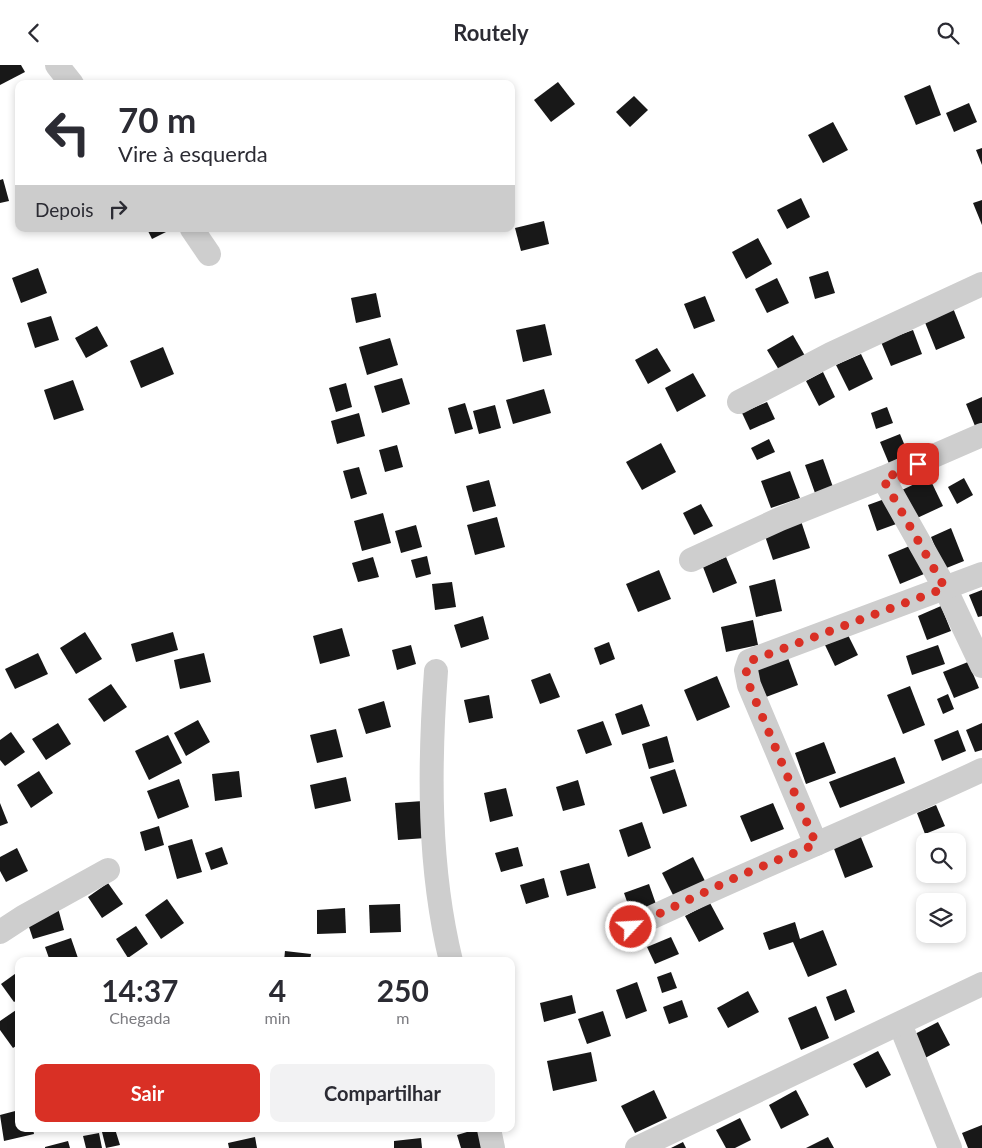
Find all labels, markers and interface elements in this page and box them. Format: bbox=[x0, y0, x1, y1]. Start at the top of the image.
icon: back bbox=[20, 19, 48, 47]
text: Routely bbox=[453, 19, 529, 46]
icon: search bbox=[934, 19, 962, 47]
text: 70 m bbox=[118, 98, 196, 140]
icon: left bbox=[35, 100, 100, 165]
text: Vire à esquerda bbox=[118, 140, 268, 167]
icon: right bbox=[104, 195, 132, 223]
text: Depois bbox=[35, 198, 94, 221]
pin bbox=[897, 443, 939, 485]
icon: arrive bbox=[904, 450, 932, 478]
map controls bbox=[916, 833, 966, 943]
button: search bbox=[916, 833, 966, 883]
button: layers bbox=[916, 893, 966, 943]
position arrow bbox=[604, 900, 656, 952]
text: 14:37 bbox=[101, 972, 178, 1008]
text: 4 bbox=[269, 972, 286, 1008]
text: 250 bbox=[377, 972, 429, 1008]
text: Chegada bbox=[109, 1008, 170, 1027]
text: min bbox=[265, 1008, 291, 1027]
text: m bbox=[396, 1008, 409, 1027]
button: Sair bbox=[35, 1064, 260, 1122]
button: Compartilhar bbox=[270, 1064, 495, 1122]

